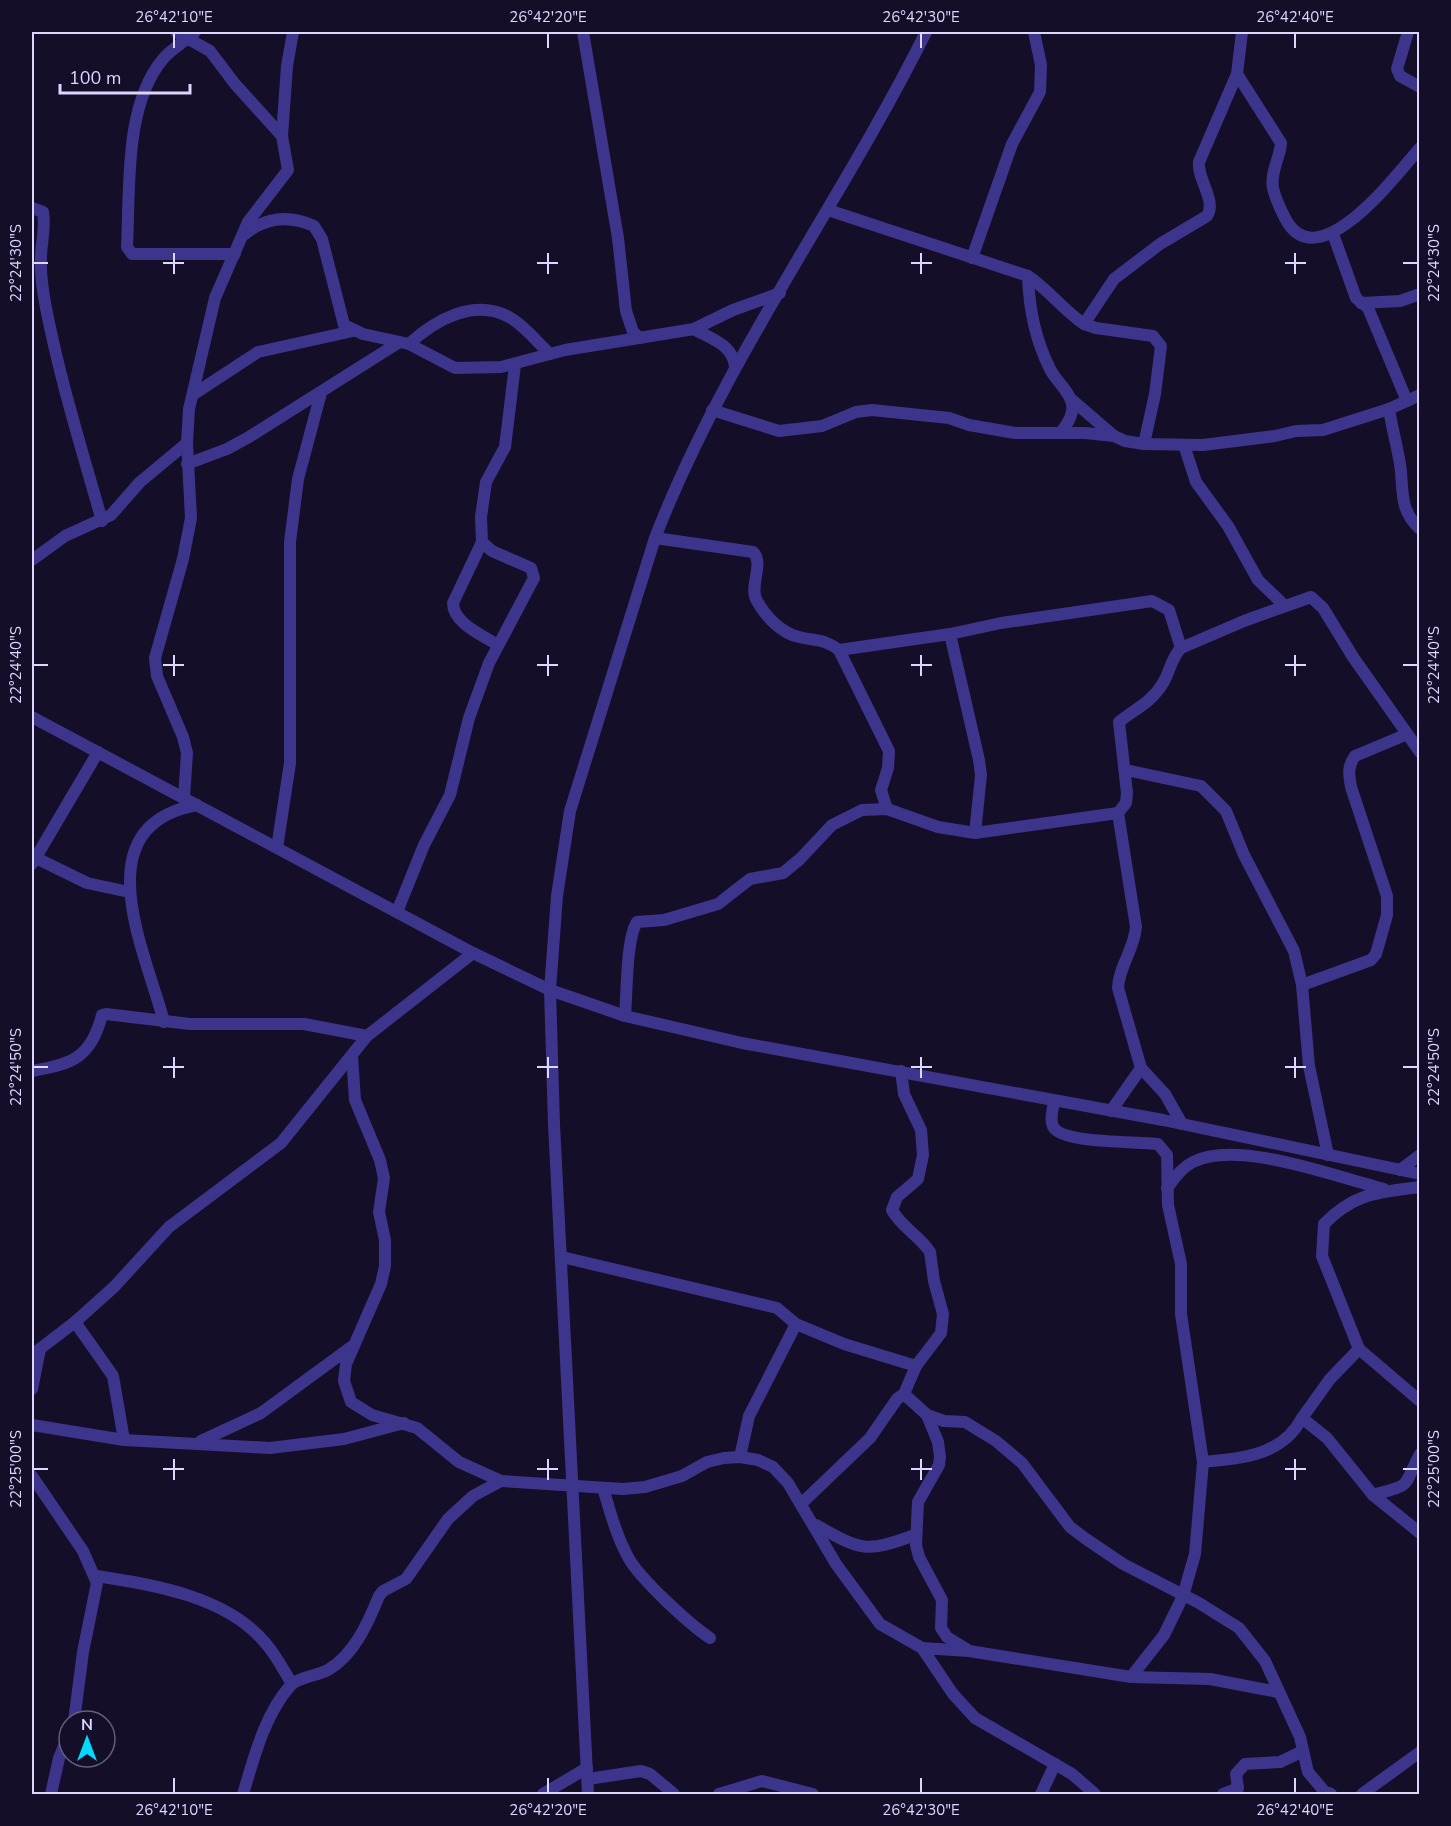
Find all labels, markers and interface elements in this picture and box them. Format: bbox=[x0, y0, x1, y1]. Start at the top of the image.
text: 26°42'10"E bbox=[135, 7, 213, 27]
text: 26°42'20"E bbox=[509, 7, 587, 27]
text: 26°42'30"E bbox=[882, 7, 960, 27]
text: 26°42'40"E bbox=[1256, 7, 1334, 27]
scale bar bbox=[60, 57, 190, 95]
text: 100 m bbox=[69, 66, 121, 90]
text: 22°24'30"S bbox=[6, 224, 26, 302]
text: 22°24'30"S bbox=[1424, 224, 1444, 302]
text: 22°24'40"S bbox=[6, 626, 26, 704]
text: 22°24'40"S bbox=[1424, 626, 1444, 704]
text: 22°24'50"S bbox=[6, 1028, 26, 1106]
text: 22°24'50"S bbox=[1424, 1028, 1444, 1106]
text: 22°25'00"S bbox=[6, 1430, 26, 1508]
text: 22°25'00"S bbox=[1424, 1430, 1444, 1508]
north arrow bbox=[57, 1709, 117, 1769]
text: N bbox=[81, 1714, 93, 1736]
text: 26°42'10"E bbox=[135, 1800, 213, 1820]
text: 26°42'20"E bbox=[509, 1800, 587, 1820]
text: 26°42'30"E bbox=[882, 1800, 960, 1820]
text: 26°42'40"E bbox=[1256, 1800, 1334, 1820]

